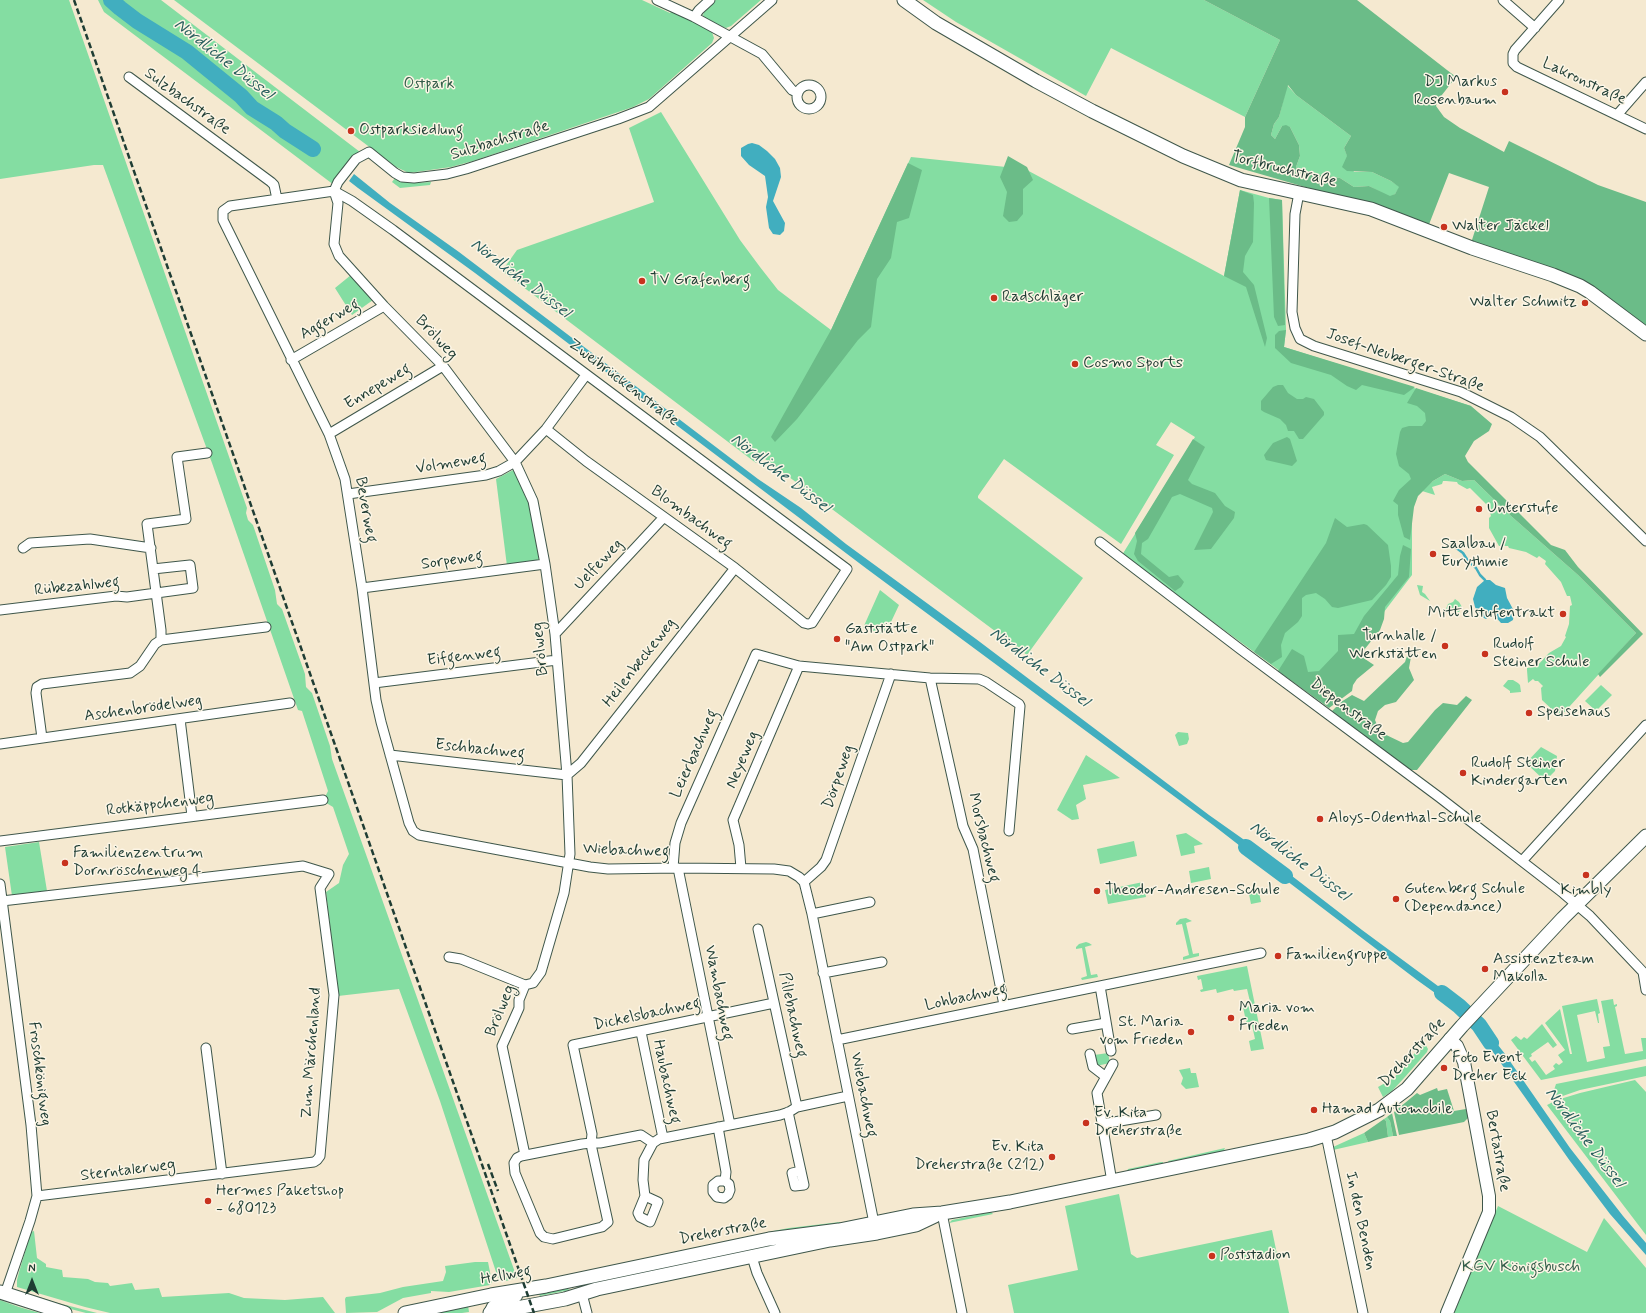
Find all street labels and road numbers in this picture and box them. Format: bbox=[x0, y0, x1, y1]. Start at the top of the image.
street label: Lakronstraße bbox=[1539, 54, 1629, 110]
street label: Sulzbachstraße bbox=[140, 64, 234, 140]
street label: Sulzbachstraße bbox=[448, 117, 552, 165]
street label: Torfbruchstraße bbox=[1230, 148, 1338, 192]
street label: Aggerweg bbox=[297, 295, 363, 345]
street label: Brölweg bbox=[411, 312, 461, 364]
street label: Josef-Neuberger-Straße bbox=[1323, 325, 1487, 397]
street label: Zweibrückenstraße bbox=[564, 335, 682, 431]
street label: Ennepeweg bbox=[341, 360, 415, 414]
street label: Volmeweg bbox=[414, 449, 488, 479]
street label: Beverweg bbox=[350, 476, 380, 544]
street label: Blombachweg bbox=[647, 482, 735, 554]
street label: Uelfeweg bbox=[570, 535, 628, 595]
street label: Sorpeweg bbox=[420, 547, 484, 575]
street label: Rübezahlweg bbox=[34, 573, 120, 601]
street label: Heilenbeckeweg bbox=[599, 615, 681, 711]
street label: Brölweg bbox=[529, 621, 553, 677]
street label: Eifgenweg bbox=[426, 643, 502, 671]
street label: Diepenstraße bbox=[1306, 675, 1390, 745]
street label: Aschenbrödelweg bbox=[83, 691, 203, 727]
street label: Leierbachweg bbox=[667, 707, 723, 801]
street label: Neyeweg bbox=[722, 728, 764, 792]
street label: Eschbachweg bbox=[434, 736, 526, 764]
street label: Dörpeweg bbox=[819, 743, 859, 811]
street label: Rotkäppchenweg bbox=[105, 789, 215, 821]
street label: Morsbachweg bbox=[963, 791, 1003, 885]
street label: Wiebachweg bbox=[582, 840, 670, 862]
street label: Wambachweg bbox=[699, 944, 737, 1042]
street label: Pillebachweg bbox=[774, 970, 810, 1060]
street label: Lohbachweg bbox=[923, 980, 1009, 1016]
street label: Brölweg bbox=[482, 982, 520, 1040]
street label: Zum Märchenland bbox=[298, 987, 326, 1119]
street label: Dickelsbachweg bbox=[592, 994, 702, 1036]
street label: Dreherstraße bbox=[1376, 1014, 1450, 1092]
street label: Froschkönigweg bbox=[23, 1021, 55, 1127]
street label: Haubachweg bbox=[648, 1038, 684, 1126]
street label: Wiebachweg bbox=[845, 1051, 881, 1139]
street label: Bertastraße bbox=[1480, 1109, 1514, 1193]
street label: Sterntalerweg bbox=[80, 1156, 176, 1186]
street label: In den Benden bbox=[1340, 1170, 1380, 1272]
street label: Dreherstraße bbox=[678, 1214, 768, 1250]
street label: Hellweg bbox=[479, 1262, 533, 1290]

